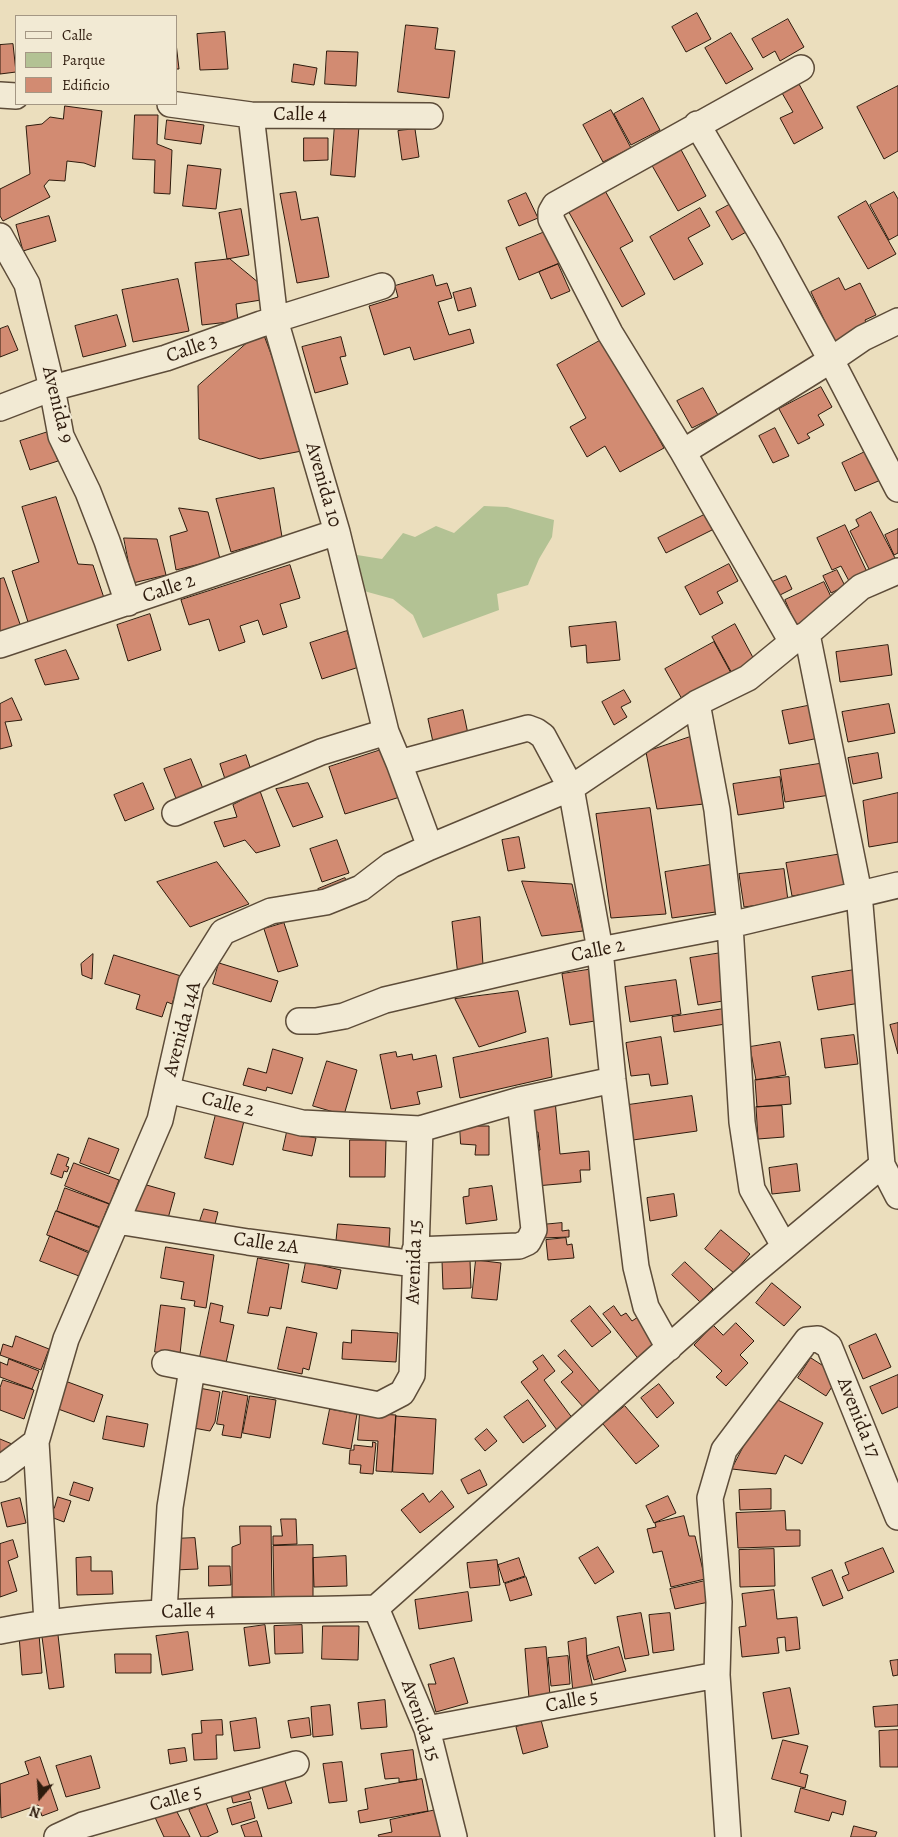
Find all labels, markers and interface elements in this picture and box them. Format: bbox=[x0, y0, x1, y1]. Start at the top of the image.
legend bbox=[15, 15, 178, 105]
text: Calle bbox=[62, 25, 92, 45]
text: Parque bbox=[62, 50, 105, 70]
text: Edificio bbox=[62, 75, 110, 95]
street label: Calle 4 bbox=[273, 103, 327, 127]
street label: Calle 3 bbox=[163, 329, 221, 369]
street label: Avenida 9 bbox=[36, 364, 78, 446]
street label: Avenida 10 bbox=[299, 440, 347, 530]
street label: Calle 2 bbox=[140, 569, 198, 609]
street label: Calle 2 bbox=[569, 934, 627, 968]
street label: Avenida 14A bbox=[159, 979, 207, 1079]
street label: Calle 2 bbox=[199, 1087, 257, 1123]
street label: Avenida 15 bbox=[402, 1219, 428, 1305]
street label: Calle 2A bbox=[232, 1228, 300, 1260]
street label: Avenida 17 bbox=[831, 1374, 885, 1462]
street label: Calle 4 bbox=[161, 1599, 215, 1625]
street label: Avenida 15 bbox=[395, 1677, 445, 1765]
street label: Calle 5 bbox=[544, 1685, 600, 1719]
north arrow bbox=[15, 1772, 65, 1822]
street label: Calle 5 bbox=[147, 1780, 205, 1818]
text: N bbox=[27, 1801, 43, 1822]

